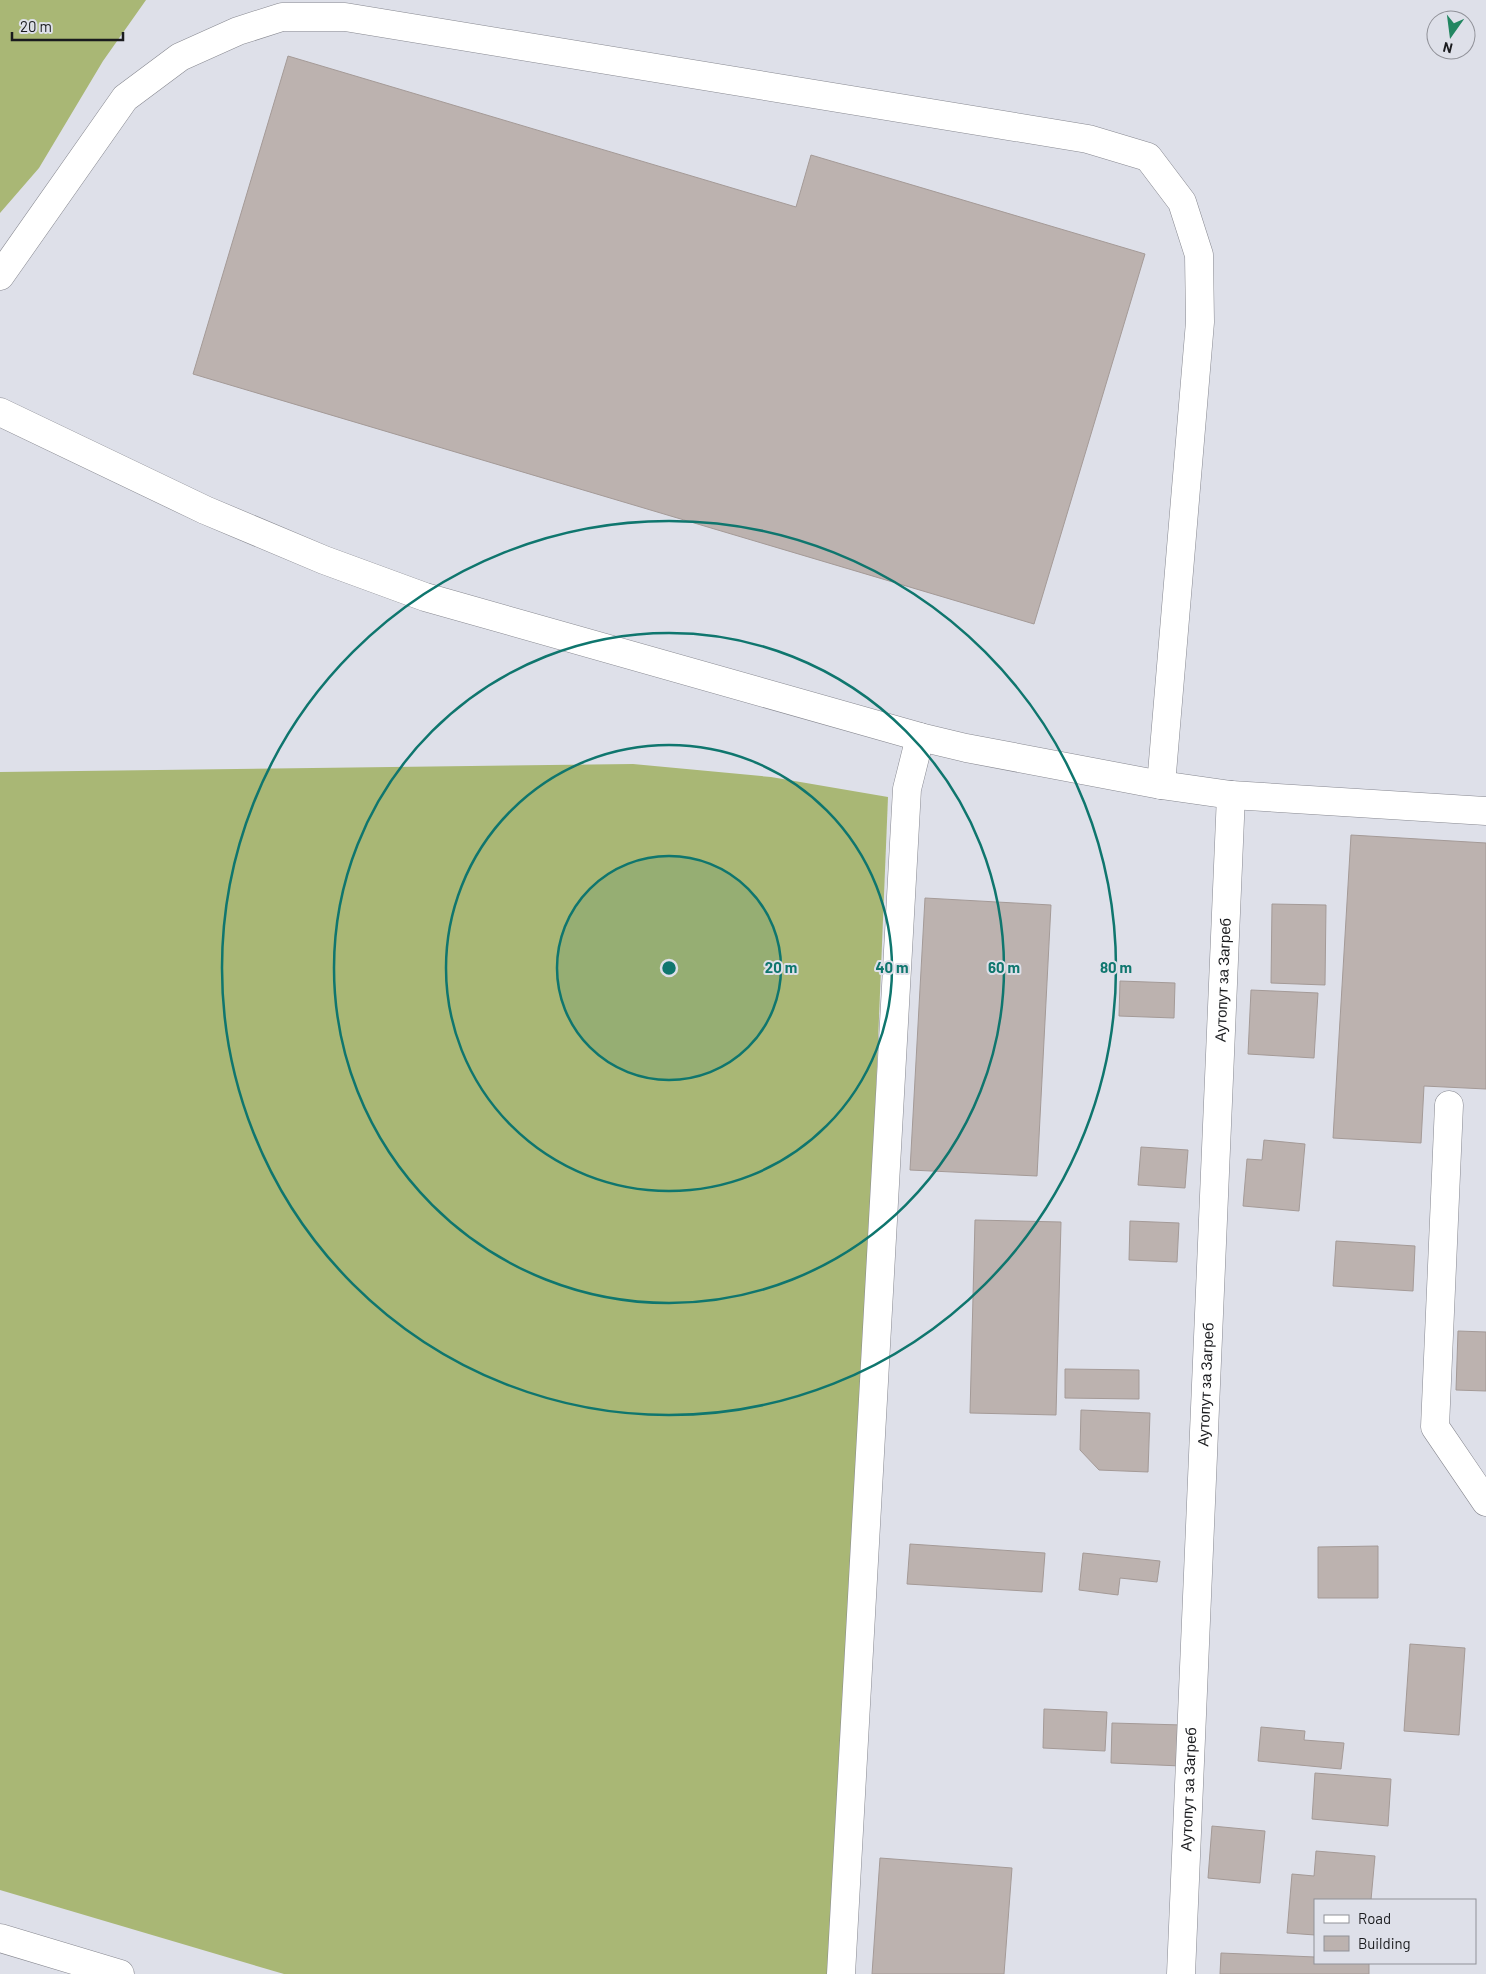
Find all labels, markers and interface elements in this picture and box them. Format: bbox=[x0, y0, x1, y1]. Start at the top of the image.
scale bar bbox=[12, 10, 124, 42]
north arrow bbox=[1426, 10, 1476, 60]
text: 20 m bbox=[20, 17, 52, 35]
text: N bbox=[1441, 39, 1454, 57]
street label: Аутопут за Загреб bbox=[1211, 917, 1234, 1042]
text: 20 m bbox=[765, 958, 797, 976]
text: 40 m bbox=[875, 958, 909, 976]
text: 60 m bbox=[988, 958, 1020, 976]
text: 80 m bbox=[1100, 958, 1132, 976]
centre of rings bbox=[660, 959, 678, 977]
street label: Аутопут за Загреб bbox=[1193, 1322, 1217, 1447]
street label: Аутопут за Загреб bbox=[1176, 1727, 1199, 1852]
legend bbox=[1314, 1899, 1476, 1964]
text: Road bbox=[1358, 1909, 1391, 1927]
text: Building bbox=[1358, 1934, 1411, 1952]

